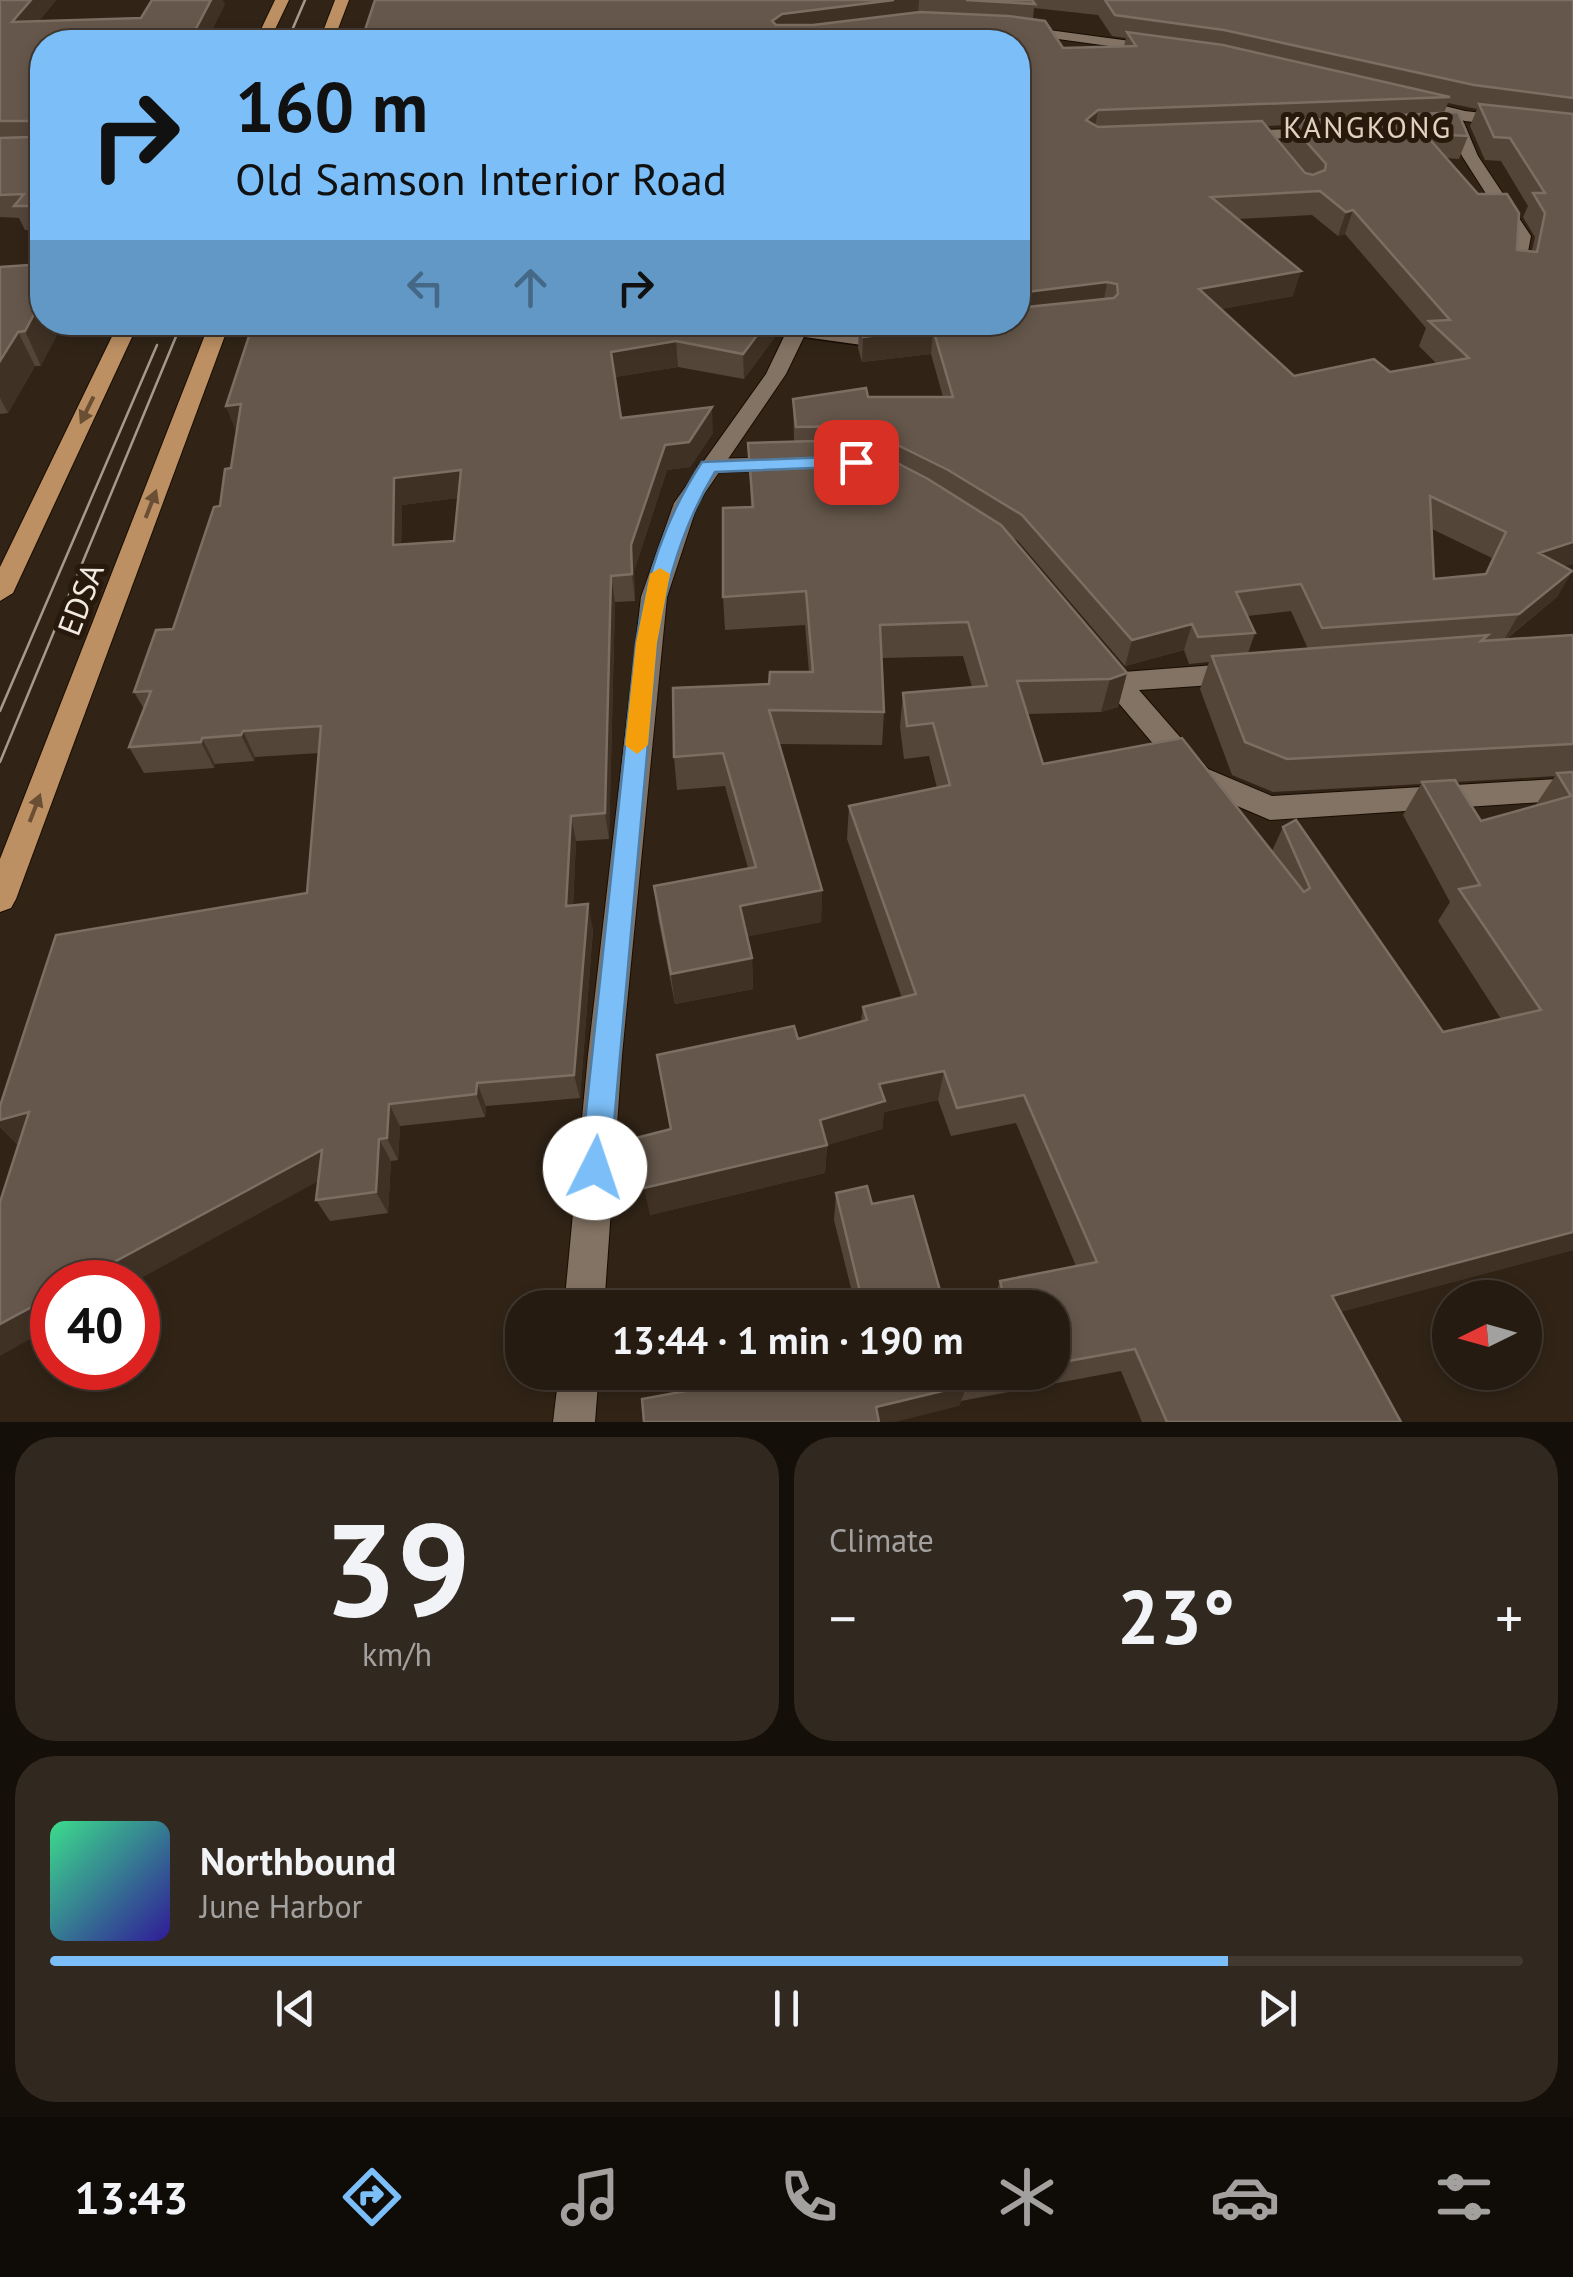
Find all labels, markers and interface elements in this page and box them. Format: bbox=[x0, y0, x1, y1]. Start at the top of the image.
text: 160 m bbox=[235, 61, 428, 151]
icon: right bbox=[70, 70, 200, 200]
district label: KANGKONG bbox=[1283, 107, 1453, 146]
text: Old Samson Interior Road bbox=[235, 149, 727, 207]
icon: left bbox=[398, 260, 453, 315]
icon: ahead bbox=[503, 260, 558, 315]
icon: right bbox=[608, 260, 663, 315]
one-way arrow bbox=[79, 396, 96, 425]
pin bbox=[814, 420, 899, 505]
icon: arrive bbox=[829, 435, 884, 490]
one-way arrow bbox=[143, 489, 159, 519]
street label: EDSA bbox=[47, 557, 113, 641]
one-way arrow bbox=[28, 793, 43, 823]
position arrow bbox=[543, 1116, 647, 1220]
speed limit sign: 40 bbox=[30, 1260, 160, 1390]
north arrow bbox=[1432, 1280, 1542, 1390]
map controls bbox=[1432, 1280, 1542, 1390]
text: 13:44 · 1 min · 190 m bbox=[612, 1315, 963, 1364]
text: 39 bbox=[323, 1484, 471, 1652]
text: Climate bbox=[829, 1519, 934, 1561]
text: 23° bbox=[1117, 1568, 1235, 1665]
text: − bbox=[829, 1582, 857, 1653]
text: + bbox=[1495, 1582, 1523, 1653]
text: km/h bbox=[362, 1633, 432, 1675]
text: Northbound bbox=[200, 1836, 396, 1885]
text: June Harbor bbox=[200, 1885, 362, 1927]
icon: previous bbox=[268, 1981, 323, 2036]
icon: pause bbox=[759, 1981, 814, 2036]
icon: next bbox=[1250, 1981, 1305, 2036]
icon: directions bbox=[337, 2162, 407, 2232]
icon: music bbox=[555, 2162, 625, 2232]
icon: phone bbox=[774, 2162, 844, 2232]
icon: climate bbox=[992, 2162, 1062, 2232]
icon: car bbox=[1210, 2162, 1280, 2232]
icon: filters bbox=[1429, 2162, 1499, 2232]
text: 13:43 bbox=[74, 2168, 188, 2226]

